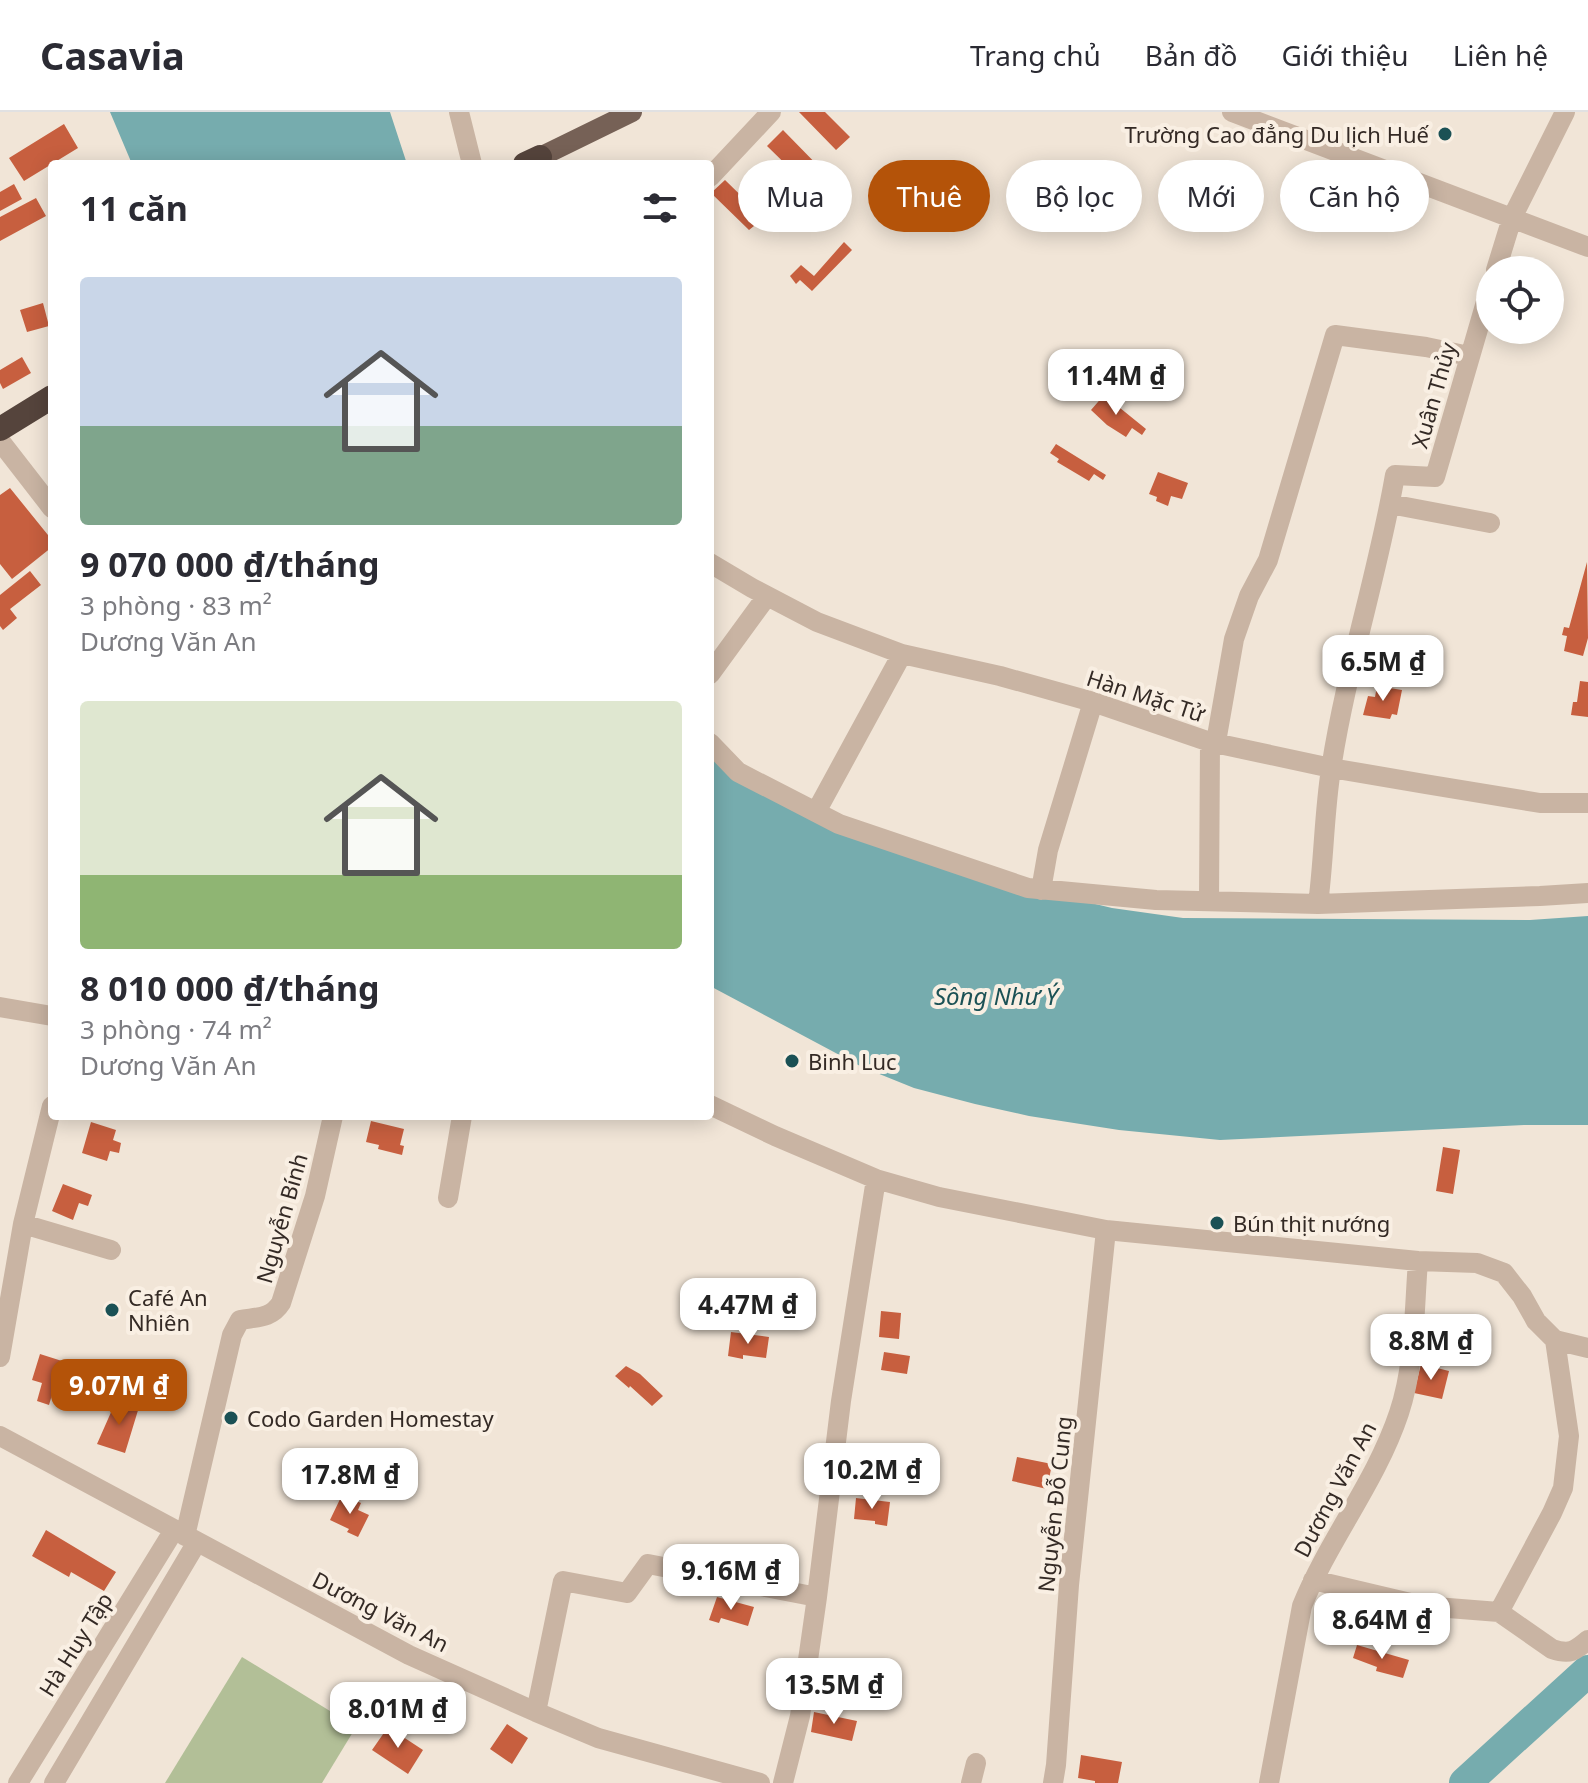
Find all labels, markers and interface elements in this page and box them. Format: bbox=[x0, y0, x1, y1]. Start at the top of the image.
text: Casavia bbox=[40, 29, 185, 81]
text: Trang chủ bbox=[970, 36, 1101, 74]
text: Bản đồ bbox=[1145, 36, 1238, 74]
text: Giới thiệu bbox=[1282, 36, 1409, 74]
text: Liên hệ bbox=[1453, 36, 1548, 74]
place label: Trường Cao đẳng Du lịch Huế bbox=[1125, 119, 1430, 149]
marker: Trường Cao đẳng Du lịch Huế bbox=[1436, 125, 1454, 143]
chip: Mua bbox=[738, 160, 852, 232]
chip: Thuê bbox=[868, 160, 990, 232]
chip: Bộ lọc bbox=[1006, 160, 1142, 232]
chip: Mới bbox=[1158, 160, 1264, 232]
chip: Căn hộ bbox=[1280, 160, 1429, 232]
text: 11 căn bbox=[80, 185, 188, 231]
icon: filters bbox=[638, 186, 682, 230]
map controls bbox=[1476, 256, 1564, 344]
button: locate bbox=[1476, 256, 1564, 344]
icon: home bbox=[309, 329, 453, 473]
street label: Xuân Thủy bbox=[1404, 338, 1463, 451]
pin: 11.4M ₫ bbox=[1042, 349, 1190, 417]
text: 11.4M ₫ bbox=[1066, 357, 1166, 393]
text: 9 070 000 ₫/tháng bbox=[80, 541, 380, 587]
text: 3 phòng · 83 m² bbox=[80, 587, 272, 623]
text: Dương Văn An bbox=[80, 623, 257, 659]
pin: 6.5M ₫ bbox=[1318, 635, 1448, 703]
text: 6.5M ₫ bbox=[1340, 643, 1426, 679]
street label: Hàn Mặc Tử bbox=[1083, 662, 1210, 729]
icon: home bbox=[309, 753, 453, 897]
text: 8 010 000 ₫/tháng bbox=[80, 965, 380, 1011]
water label: Sông Như Ý bbox=[934, 979, 1061, 1012]
text: 3 phòng · 74 m² bbox=[80, 1011, 272, 1047]
place label: Binh Luc bbox=[808, 1046, 897, 1076]
text: Dương Văn An bbox=[80, 1047, 257, 1083]
marker: Binh Luc bbox=[783, 1052, 801, 1070]
street label: Nguyễn Bính bbox=[248, 1149, 314, 1287]
place label: Bún thịt nướng bbox=[1233, 1208, 1390, 1238]
marker: Bún thịt nướng bbox=[1208, 1214, 1226, 1232]
pin: 4.47M ₫ bbox=[674, 1278, 822, 1346]
place label: Café An Nhiên bbox=[128, 1282, 208, 1337]
text: 4.47M ₫ bbox=[698, 1286, 798, 1322]
marker: Café An Nhiên bbox=[103, 1301, 121, 1319]
pin: 8.8M ₫ bbox=[1366, 1314, 1496, 1382]
text: 8.8M ₫ bbox=[1388, 1322, 1474, 1358]
pin: 9.07M ₫ bbox=[45, 1359, 193, 1427]
text: 9.07M ₫ bbox=[69, 1367, 169, 1403]
place label: Codo Garden Homestay bbox=[247, 1403, 494, 1433]
marker: Codo Garden Homestay bbox=[222, 1409, 240, 1427]
street label: Nguyễn Đỗ Cung bbox=[1030, 1415, 1078, 1593]
street label: Dương Văn An bbox=[1286, 1416, 1382, 1562]
pin: 10.2M ₫ bbox=[798, 1443, 946, 1511]
pin: 17.8M ₫ bbox=[276, 1448, 424, 1516]
text: 10.2M ₫ bbox=[822, 1451, 922, 1487]
text: 17.8M ₫ bbox=[300, 1456, 400, 1492]
pin: 9.16M ₫ bbox=[657, 1544, 805, 1612]
text: 9.16M ₫ bbox=[681, 1552, 781, 1588]
street label: Dương Văn An bbox=[308, 1564, 454, 1658]
street label: Hà Huy Tập bbox=[31, 1586, 119, 1702]
pin: 8.64M ₫ bbox=[1308, 1593, 1456, 1661]
text: 8.64M ₫ bbox=[1332, 1601, 1432, 1637]
pin: 13.5M ₫ bbox=[760, 1658, 908, 1726]
text: 13.5M ₫ bbox=[784, 1666, 884, 1702]
pin: 8.01M ₫ bbox=[324, 1682, 472, 1750]
text: 8.01M ₫ bbox=[348, 1690, 448, 1726]

